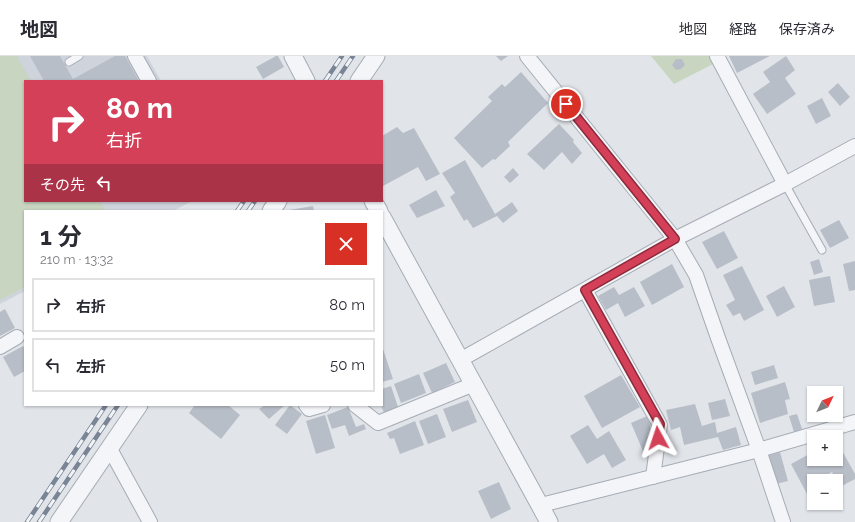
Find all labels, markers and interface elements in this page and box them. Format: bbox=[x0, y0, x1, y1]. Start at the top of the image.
text: 地図 bbox=[20, 18, 58, 40]
text: 地図 bbox=[679, 21, 707, 37]
text: 経路 bbox=[729, 21, 757, 37]
text: 保存済み bbox=[779, 21, 835, 37]
pin bbox=[549, 87, 583, 121]
text: 80 m bbox=[106, 92, 173, 125]
icon: arrive bbox=[555, 93, 577, 115]
icon: right bbox=[40, 96, 92, 148]
text: 右折 bbox=[106, 130, 142, 151]
icon: left bbox=[93, 172, 115, 194]
text: その先 bbox=[40, 176, 85, 194]
text: 1 分 bbox=[40, 222, 82, 251]
button: close bbox=[325, 223, 367, 265]
text: 210 m · 13:32 bbox=[40, 252, 113, 267]
icon: right bbox=[42, 294, 64, 316]
text: 80 m bbox=[329, 296, 365, 314]
text: 右折 bbox=[76, 298, 106, 316]
icon: left bbox=[42, 354, 64, 376]
text: 50 m bbox=[330, 356, 365, 374]
text: 左折 bbox=[76, 358, 106, 376]
north arrow bbox=[807, 386, 843, 422]
map controls bbox=[807, 386, 843, 510]
position arrow bbox=[637, 417, 679, 459]
button: + bbox=[807, 430, 843, 466]
button: − bbox=[807, 474, 843, 510]

